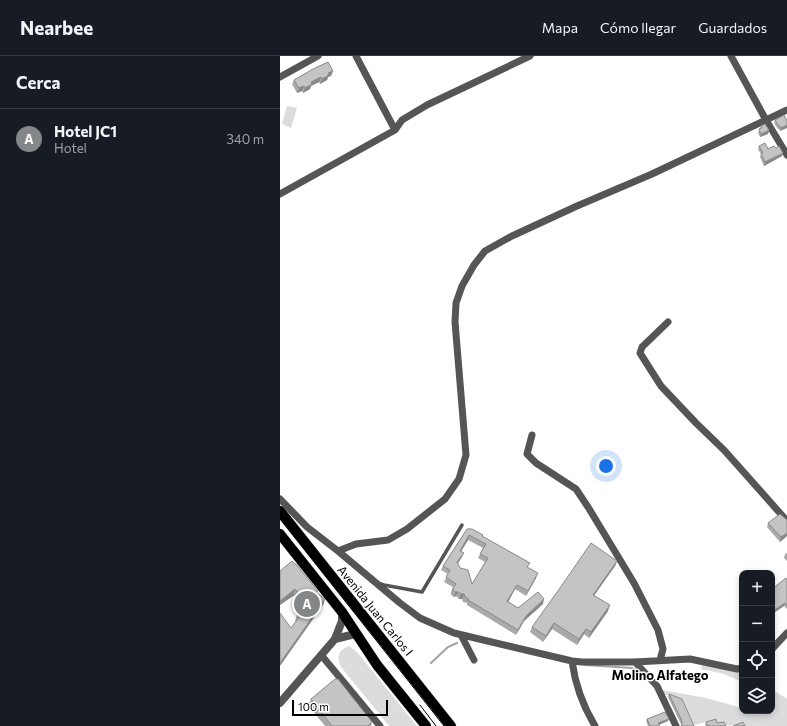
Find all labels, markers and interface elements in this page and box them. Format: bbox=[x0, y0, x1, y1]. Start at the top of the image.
text: Nearbee bbox=[20, 16, 93, 39]
text: Mapa bbox=[542, 19, 578, 36]
text: Cómo llegar bbox=[600, 19, 676, 36]
text: Guardados bbox=[698, 19, 767, 36]
text: Cerca bbox=[16, 72, 61, 93]
text: Hotel JC1 bbox=[54, 122, 117, 140]
text: A bbox=[24, 131, 34, 147]
text: 340 m bbox=[226, 131, 264, 147]
text: Hotel bbox=[54, 140, 87, 156]
your location bbox=[596, 456, 616, 476]
street label: Avenida Juan Carlos I bbox=[334, 563, 416, 659]
map controls bbox=[739, 570, 775, 714]
button: + bbox=[739, 570, 775, 606]
pin: A bbox=[294, 589, 320, 619]
button: − bbox=[739, 606, 775, 642]
button: locate bbox=[739, 642, 775, 678]
district label: Molino Alfatego bbox=[611, 667, 709, 683]
button: layers bbox=[739, 678, 775, 714]
scale bar bbox=[292, 698, 388, 717]
text: 100 m bbox=[298, 700, 329, 713]

